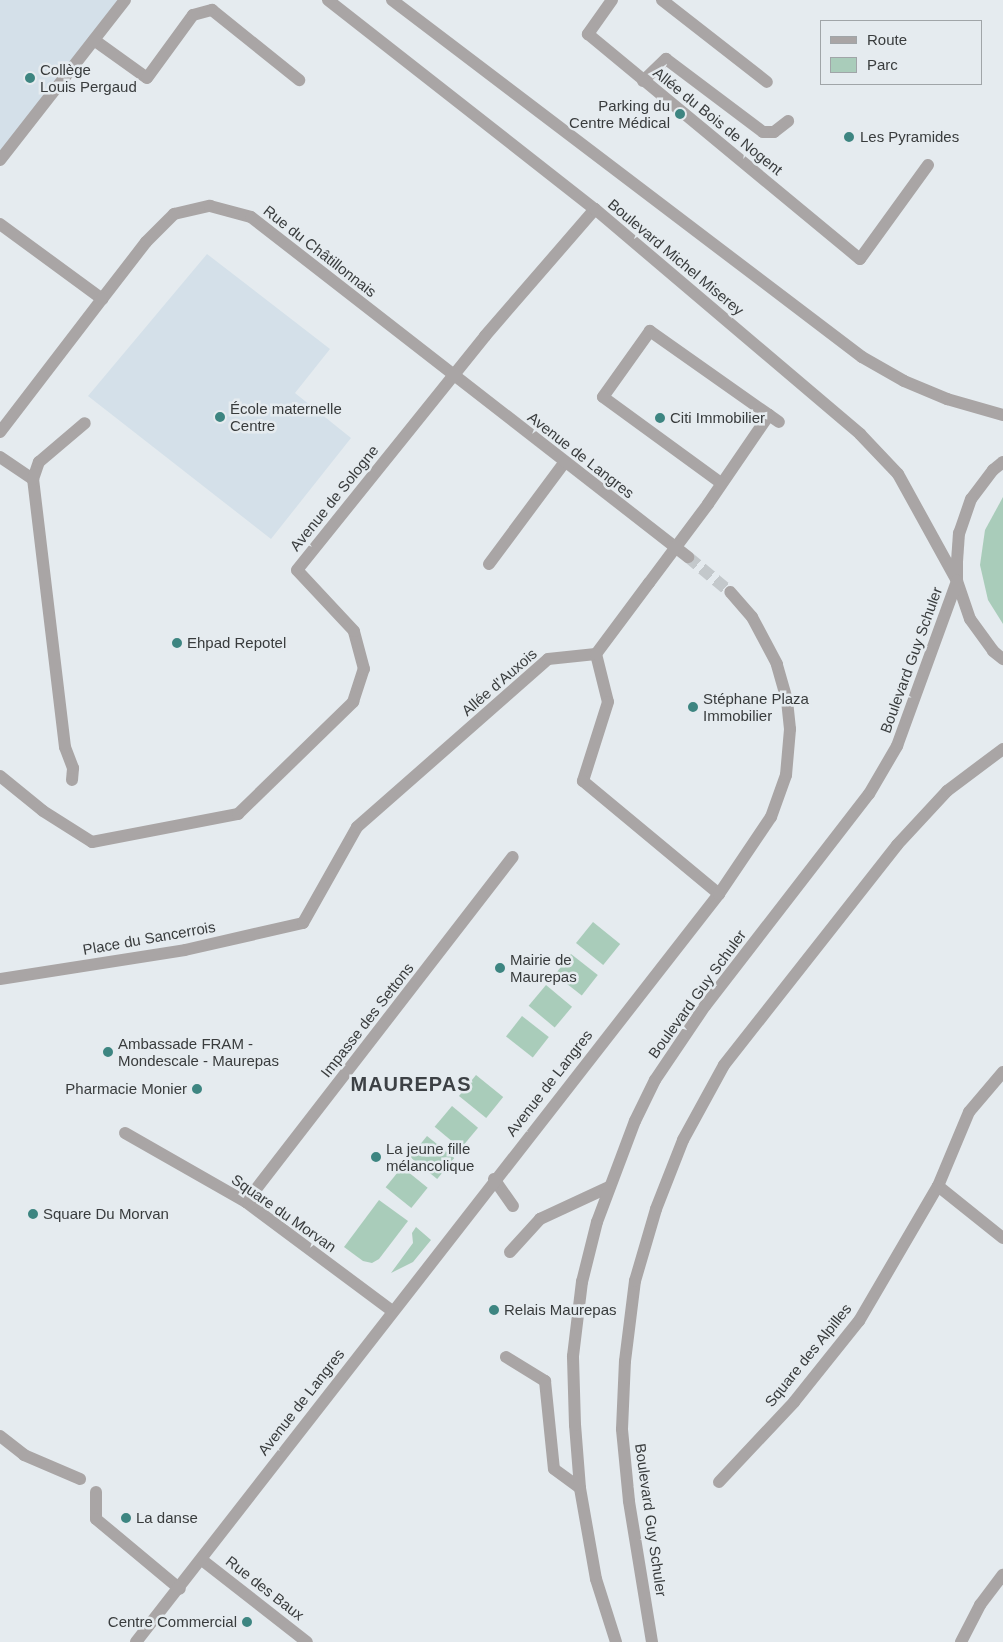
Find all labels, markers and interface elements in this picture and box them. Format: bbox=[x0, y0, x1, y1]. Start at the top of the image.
legend bbox=[820, 20, 983, 85]
text: Route bbox=[867, 31, 907, 48]
text: Parc bbox=[867, 56, 898, 73]
place label: Collège Louis Pergaud bbox=[40, 60, 137, 95]
street label: Allée du Bois de Nogent bbox=[650, 63, 786, 179]
marker: Collège Louis Pergaud bbox=[24, 72, 36, 84]
place label: Parking du Centre Médical bbox=[569, 96, 670, 131]
marker: Parking du Centre Médical bbox=[674, 108, 686, 120]
place label: Les Pyramides bbox=[860, 128, 959, 146]
marker: Les Pyramides bbox=[842, 130, 856, 144]
street label: Boulevard Michel Miserey bbox=[604, 195, 748, 319]
street label: Rue du Châtillonnais bbox=[260, 201, 380, 301]
place label: École maternelle Centre bbox=[230, 399, 342, 434]
street label: Avenue de Langres bbox=[524, 408, 638, 502]
place label: Citi Immobilier bbox=[670, 409, 765, 427]
marker: École maternelle Centre bbox=[214, 411, 226, 423]
marker: Citi Immobilier bbox=[654, 412, 666, 424]
street label: Avenue de Sologne bbox=[286, 442, 382, 554]
street label: Boulevard Guy Schuler bbox=[876, 584, 946, 736]
place label: Ehpad Repotel bbox=[187, 634, 286, 652]
marker: Ehpad Repotel bbox=[171, 637, 183, 649]
street label: Allée d'Auxois bbox=[458, 644, 540, 720]
place label: Stéphane Plaza Immobilier bbox=[703, 689, 809, 724]
marker: Stéphane Plaza Immobilier bbox=[687, 701, 699, 713]
street label: Place du Sancerrois bbox=[81, 917, 217, 959]
street label: Boulevard Guy Schuler bbox=[644, 926, 750, 1062]
place label: Mairie de Maurepas bbox=[510, 950, 577, 985]
street label: Impasse des Settons bbox=[317, 959, 417, 1081]
marker: Mairie de Maurepas bbox=[494, 962, 506, 974]
street label: Avenue de Langres bbox=[502, 1026, 596, 1140]
place label: Ambassade FRAM - Mondescale - Maurepas bbox=[118, 1034, 279, 1069]
marker: Ambassade FRAM - Mondescale - Maurepas bbox=[102, 1046, 114, 1058]
district label: MAUREPAS bbox=[350, 1072, 472, 1096]
place label: Pharmacie Monier bbox=[65, 1080, 187, 1098]
marker: Pharmacie Monier bbox=[191, 1083, 203, 1095]
place label: La jeune fille mélancolique bbox=[386, 1139, 474, 1174]
marker: La jeune fille mélancolique bbox=[370, 1151, 382, 1163]
street label: Square du Morvan bbox=[228, 1170, 340, 1256]
place label: Square Du Morvan bbox=[43, 1205, 169, 1223]
marker: Square Du Morvan bbox=[27, 1208, 39, 1220]
street label: Square des Alpilles bbox=[761, 1299, 855, 1411]
place label: Relais Maurepas bbox=[504, 1301, 617, 1319]
marker: Relais Maurepas bbox=[488, 1304, 500, 1316]
street label: Avenue de Langres bbox=[254, 1345, 348, 1459]
street label: Boulevard Guy Schuler bbox=[631, 1442, 671, 1598]
place label: La danse bbox=[136, 1509, 198, 1527]
marker: La danse bbox=[120, 1512, 132, 1524]
street label: Rue des Baux bbox=[222, 1552, 308, 1624]
place label: Centre Commercial bbox=[108, 1613, 237, 1631]
marker: Centre Commercial bbox=[241, 1616, 253, 1628]

